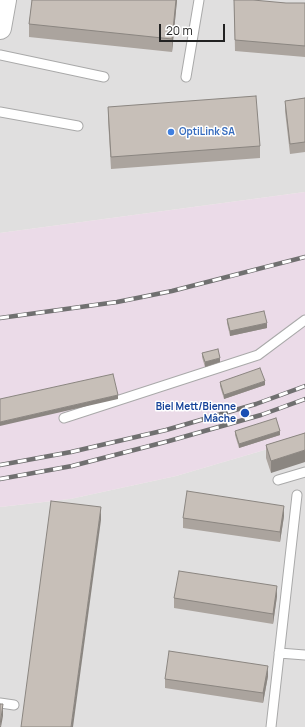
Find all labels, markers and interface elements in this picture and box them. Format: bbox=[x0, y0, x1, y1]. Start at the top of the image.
scale bar bbox=[161, 16, 227, 42]
text: 20 m bbox=[166, 22, 193, 39]
place label: OptiLink SA bbox=[179, 126, 235, 138]
marker: OptiLink SA bbox=[166, 127, 176, 137]
place label: Biel Mett/Bienne Mâche bbox=[156, 401, 236, 424]
marker: Biel Mett/Bienne Mâche bbox=[239, 407, 251, 419]

